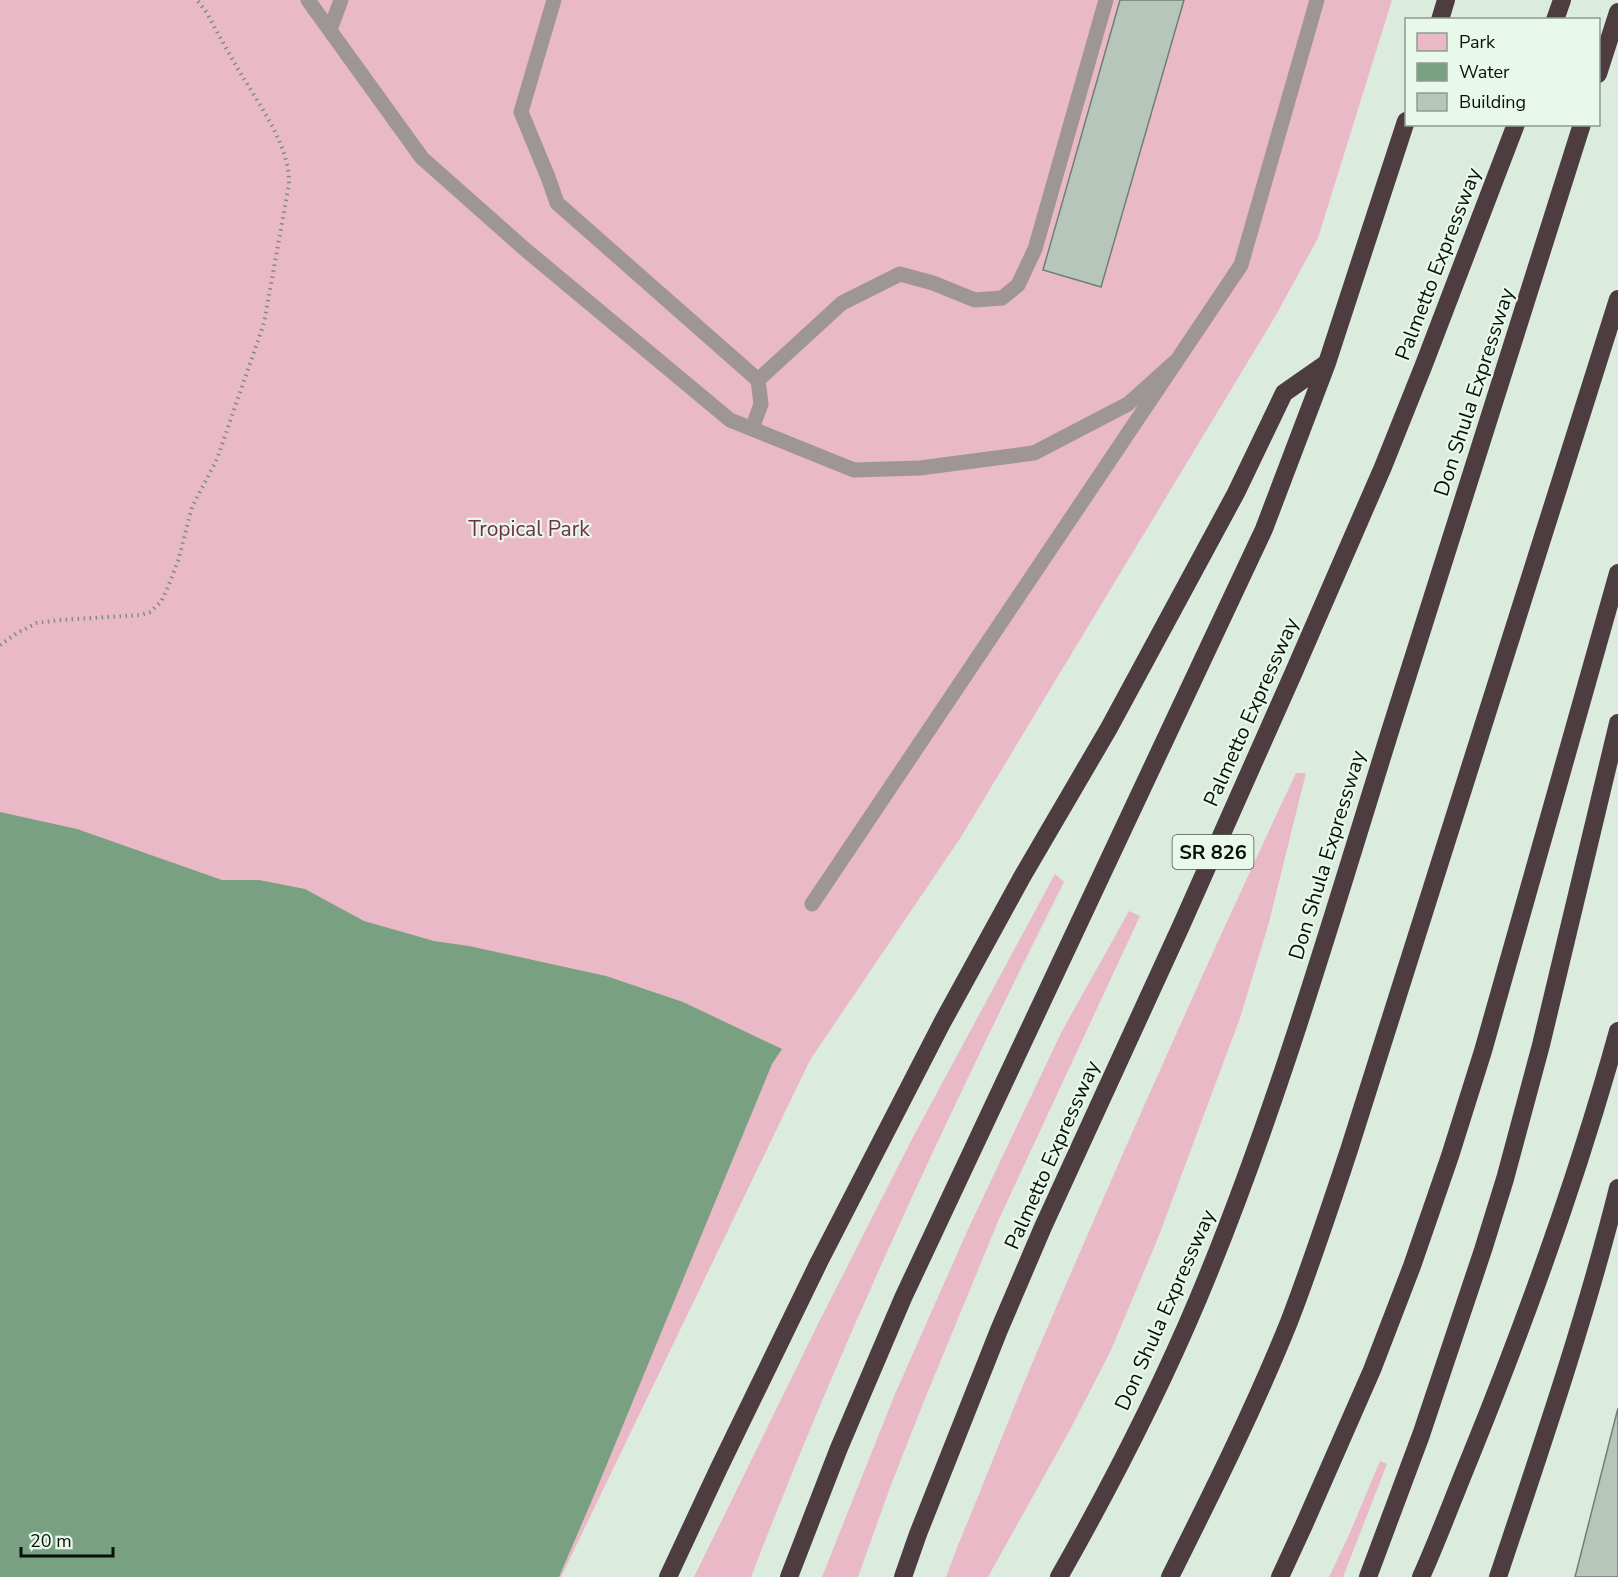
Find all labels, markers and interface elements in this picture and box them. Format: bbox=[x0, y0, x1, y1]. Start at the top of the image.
legend bbox=[1405, 18, 1600, 126]
text: Park bbox=[1459, 30, 1496, 54]
text: Water bbox=[1459, 60, 1510, 84]
text: Building bbox=[1459, 90, 1526, 114]
street label: Palmetto Expressway bbox=[1388, 164, 1488, 364]
street label: Don Shula Expressway bbox=[1427, 284, 1521, 500]
park label: Tropical Park bbox=[468, 515, 590, 543]
street label: Palmetto Expressway bbox=[1197, 613, 1305, 811]
street label: Don Shula Expressway bbox=[1282, 747, 1372, 963]
road number: SR 826 bbox=[1172, 835, 1254, 869]
street label: Palmetto Expressway bbox=[998, 1056, 1106, 1254]
street label: Don Shula Expressway bbox=[1108, 1205, 1222, 1415]
scale bar bbox=[21, 1520, 112, 1558]
text: 20 m bbox=[30, 1529, 72, 1553]

